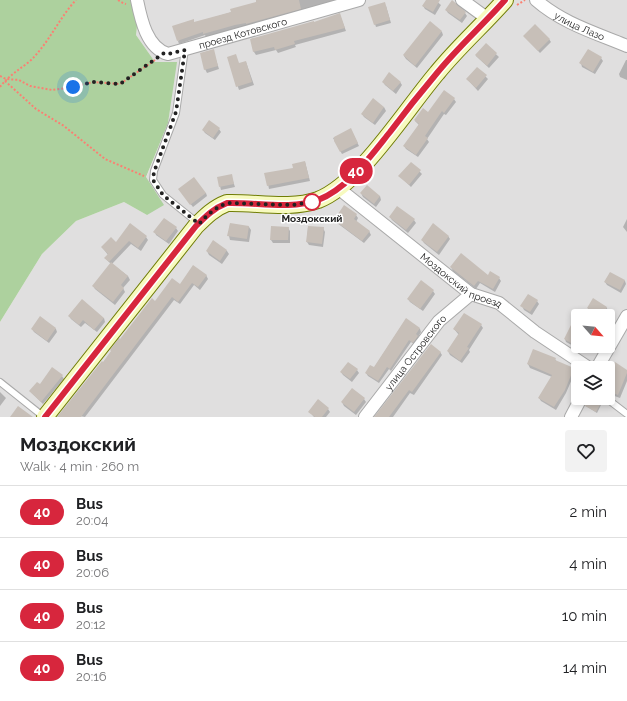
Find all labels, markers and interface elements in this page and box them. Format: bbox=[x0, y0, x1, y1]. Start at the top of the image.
street label: улица Лазо bbox=[552, 9, 606, 42]
street label: проезд Котовского bbox=[197, 15, 288, 51]
your location bbox=[63, 77, 83, 97]
line badge: 40 bbox=[338, 158, 374, 184]
text: 40 bbox=[348, 163, 364, 179]
marker: Моздокский bbox=[303, 193, 321, 211]
place label: Моздокский bbox=[282, 213, 343, 224]
street label: Моздокский проезд bbox=[419, 251, 505, 309]
north arrow bbox=[571, 309, 615, 353]
map controls bbox=[571, 309, 615, 405]
street label: улица Островского bbox=[382, 312, 448, 392]
button: layers bbox=[571, 361, 615, 405]
button: heart bbox=[565, 430, 607, 472]
text: Моздокский bbox=[20, 433, 136, 455]
text: Walk · 4 min · 260 m bbox=[20, 459, 139, 474]
text: Bus bbox=[76, 495, 103, 513]
text: 2 min bbox=[570, 503, 607, 521]
text: 40 bbox=[34, 504, 50, 520]
text: 20:04 bbox=[76, 513, 108, 528]
text: Bus bbox=[76, 547, 103, 565]
text: 4 min bbox=[569, 555, 607, 573]
text: 40 bbox=[34, 556, 50, 572]
text: 20:06 bbox=[76, 565, 109, 580]
text: Bus bbox=[76, 599, 103, 617]
text: 10 min bbox=[562, 607, 607, 625]
text: 40 bbox=[34, 608, 50, 624]
text: 20:12 bbox=[76, 617, 106, 632]
text: Bus bbox=[76, 651, 103, 669]
text: 14 min bbox=[563, 659, 607, 677]
text: 40 bbox=[34, 660, 50, 676]
text: 20:16 bbox=[76, 669, 107, 684]

